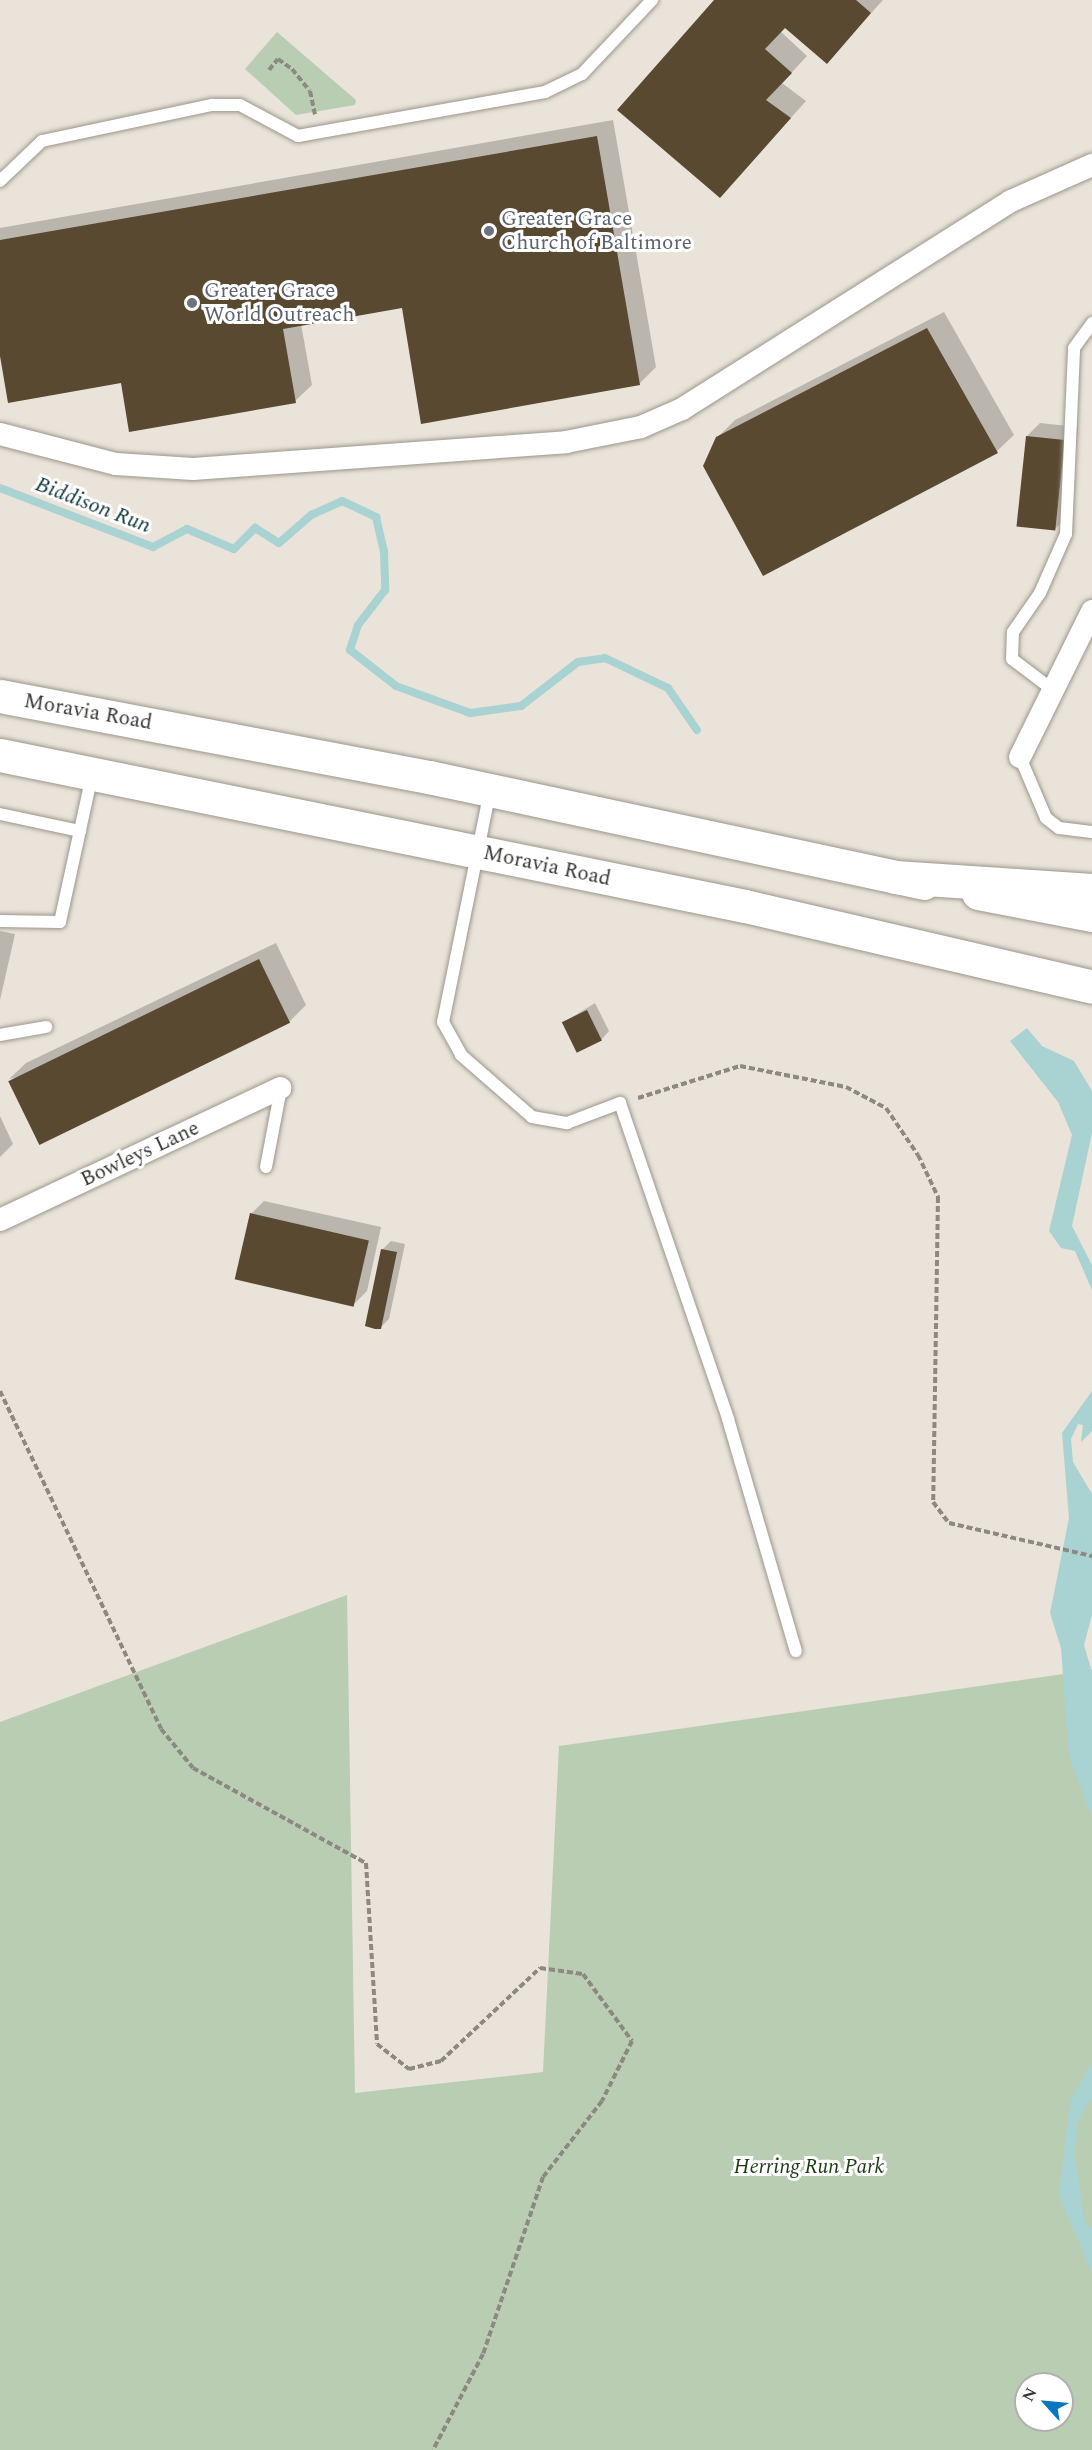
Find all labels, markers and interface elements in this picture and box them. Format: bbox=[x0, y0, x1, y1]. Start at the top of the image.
place label: Greater Grace Church of Baltimore bbox=[501, 206, 692, 256]
marker: Greater Grace Church of Baltimore bbox=[482, 224, 496, 238]
place label: Greater Grace World Outreach bbox=[204, 278, 355, 328]
marker: Greater Grace World Outreach bbox=[185, 296, 199, 310]
water label: Biddison Run bbox=[32, 471, 154, 539]
street label: Moravia Road bbox=[22, 688, 154, 736]
street label: Moravia Road bbox=[481, 840, 613, 892]
street label: Bowleys Lane bbox=[77, 1116, 203, 1192]
park label: Herring Run Park bbox=[734, 2154, 884, 2180]
north arrow bbox=[1014, 2372, 1074, 2432]
text: N bbox=[1016, 2383, 1043, 2406]

